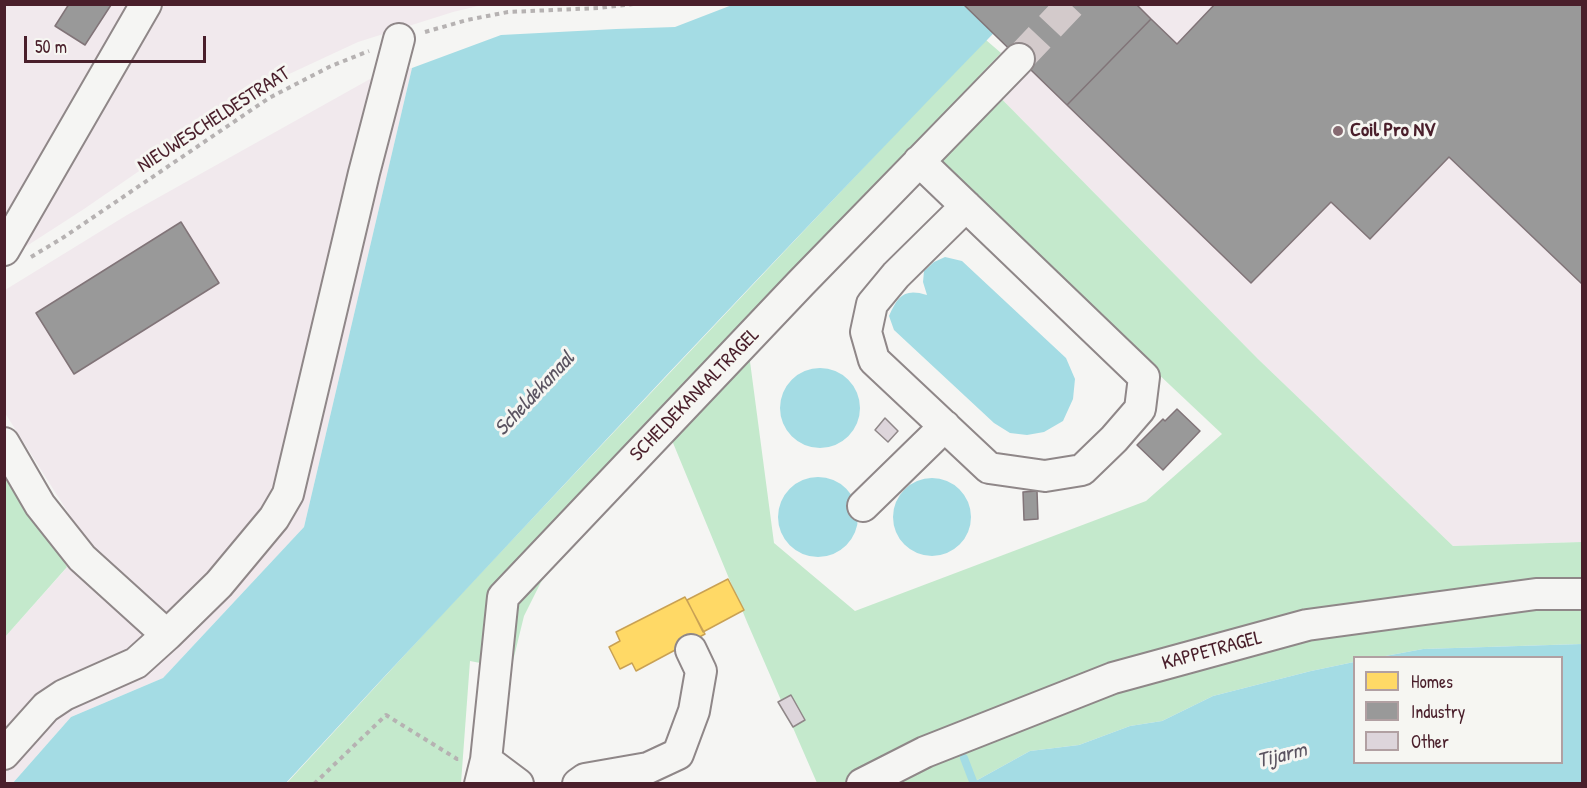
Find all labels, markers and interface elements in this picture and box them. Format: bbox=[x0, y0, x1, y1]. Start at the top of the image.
scale bar bbox=[27, 24, 208, 62]
text: 50 m bbox=[35, 34, 67, 59]
street label: NIEUWESCHELDESTRAAT bbox=[133, 62, 295, 178]
place label: Coil Pro NV bbox=[1350, 119, 1435, 143]
marker: Coil Pro NV bbox=[1331, 124, 1345, 138]
street label: SCHELDEKANAALTRAGEL bbox=[625, 323, 765, 467]
water label: Scheldekanaal bbox=[490, 347, 580, 441]
street label: KAPPETRAGEL bbox=[1159, 626, 1265, 676]
legend bbox=[1353, 656, 1563, 764]
text: Homes bbox=[1411, 669, 1453, 694]
text: Industry bbox=[1411, 699, 1465, 724]
text: Other bbox=[1411, 729, 1449, 754]
water label: Tijarm bbox=[1255, 738, 1309, 774]

